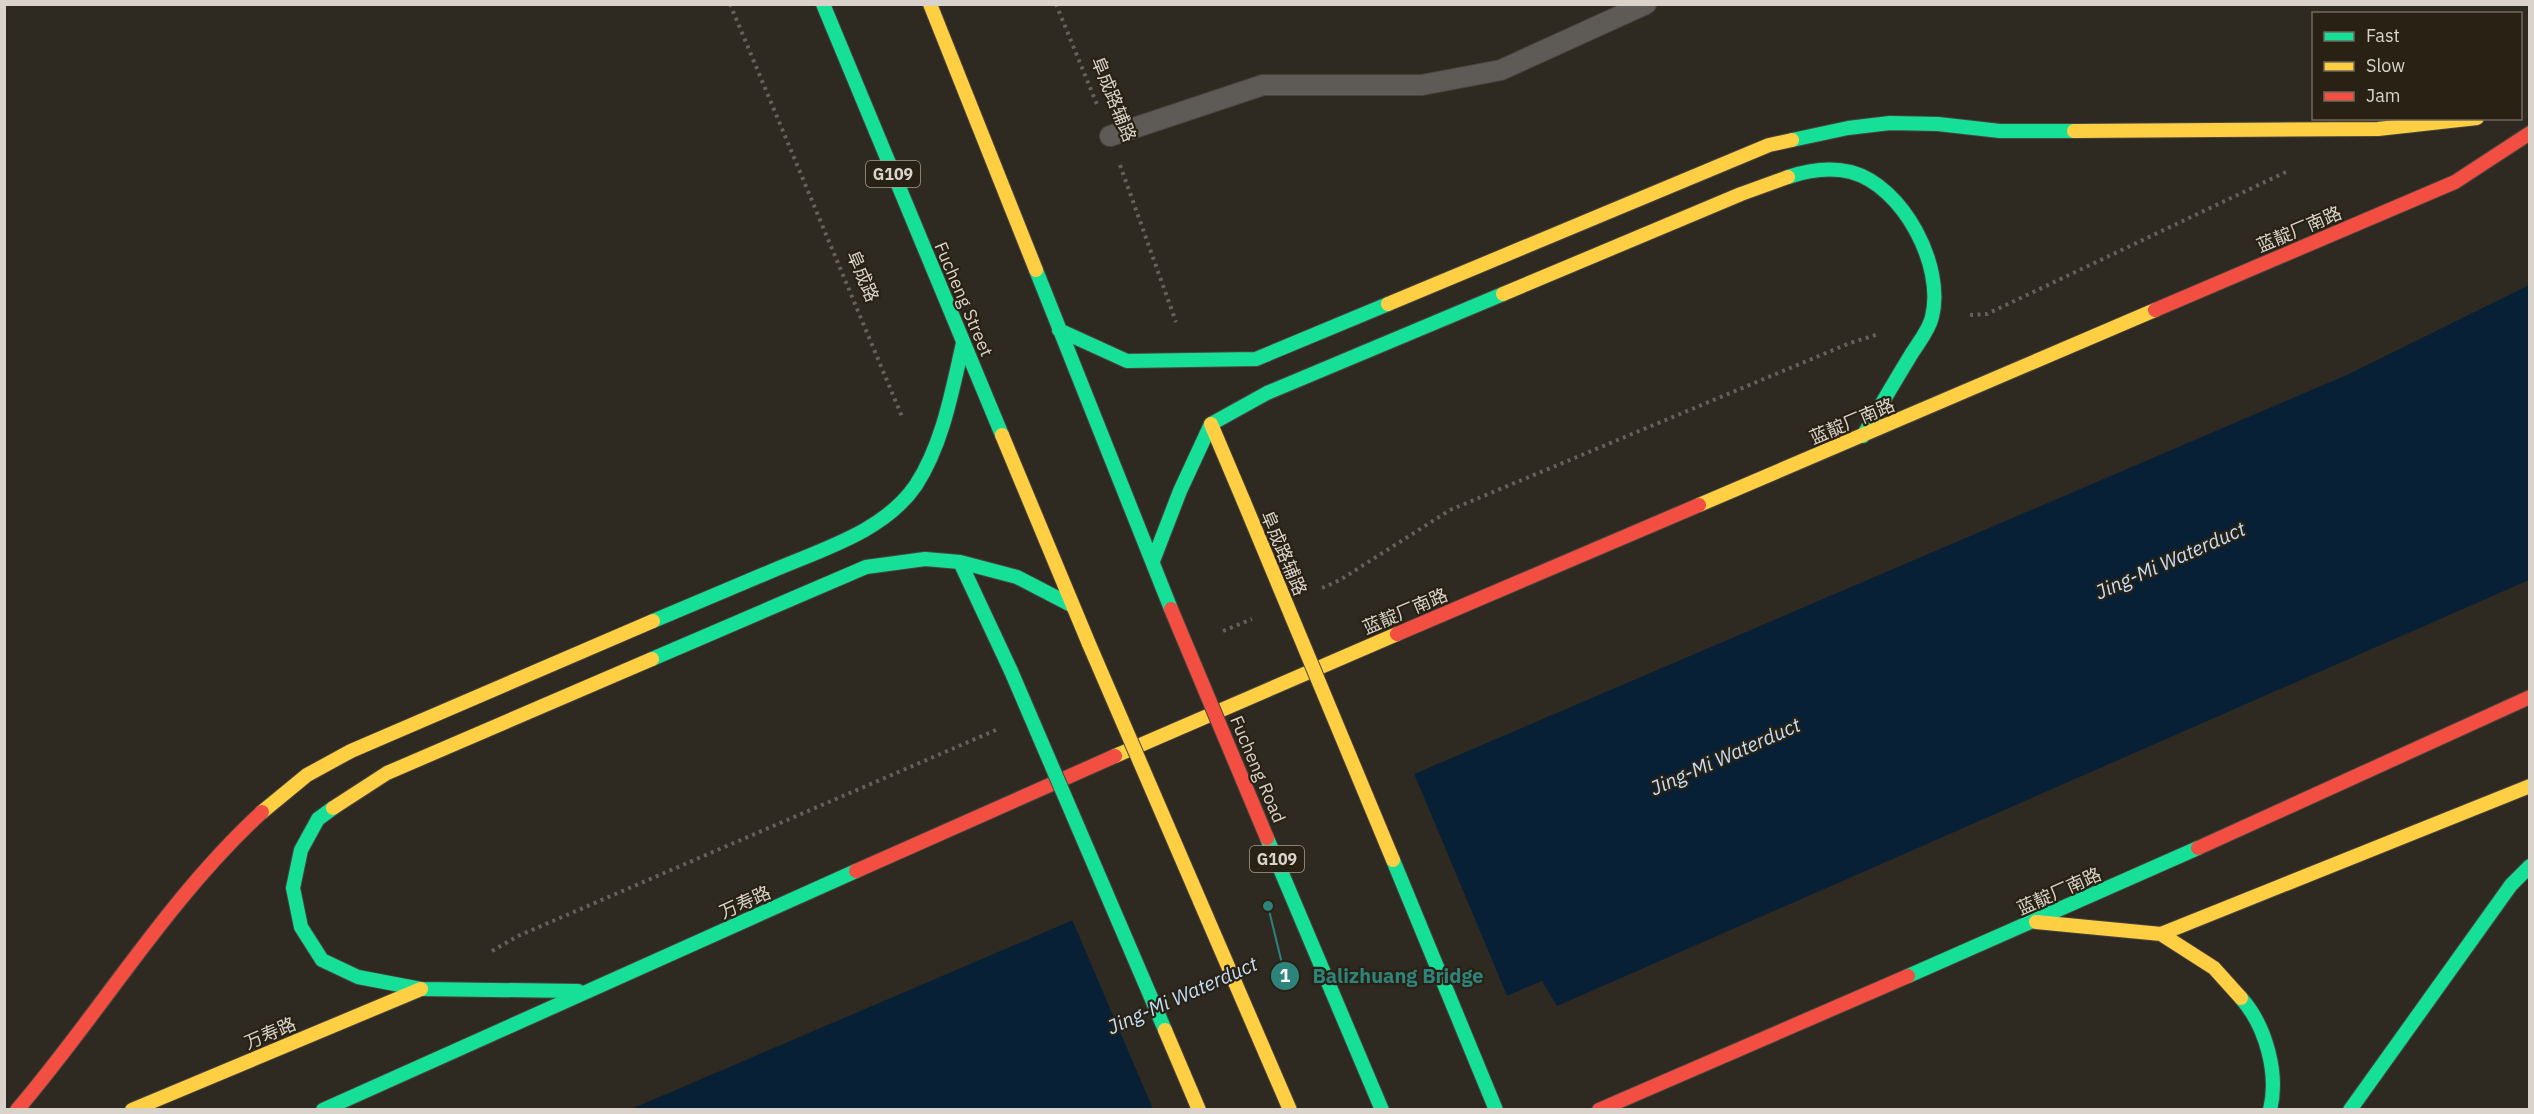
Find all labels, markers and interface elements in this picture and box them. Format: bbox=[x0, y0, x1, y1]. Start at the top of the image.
legend bbox=[2312, 12, 2522, 120]
text: Fast bbox=[2366, 24, 2400, 47]
street label: 阜成路辅路 bbox=[1086, 53, 1142, 145]
text: Slow bbox=[2366, 54, 2405, 77]
text: Jam bbox=[2366, 84, 2401, 107]
road number: G109 bbox=[866, 161, 920, 187]
street label: 蓝靛厂南路 bbox=[2253, 201, 2345, 257]
street label: Fucheng Street bbox=[930, 238, 998, 360]
street label: 阜成路 bbox=[842, 247, 884, 305]
street label: 蓝靛厂南路 bbox=[1806, 393, 1898, 449]
street label: 阜成路辅路 bbox=[1256, 507, 1312, 599]
water label: Jing-Mi Waterduct bbox=[2091, 515, 2250, 605]
street label: 蓝靛厂南路 bbox=[1359, 583, 1451, 639]
water label: Jing-Mi Waterduct bbox=[1646, 711, 1805, 801]
street label: Fucheng Road bbox=[1225, 712, 1291, 826]
road number: G109 bbox=[1250, 846, 1304, 872]
street label: 蓝靛厂南路 bbox=[2013, 862, 2105, 920]
street label: 万寿路 bbox=[716, 881, 774, 923]
water label: Jing-Mi Waterduct bbox=[1103, 950, 1262, 1040]
callout: Balizhuang Bridge bbox=[1270, 957, 1495, 995]
text: Balizhuang Bridge bbox=[1312, 962, 1484, 989]
text: 1 bbox=[1280, 964, 1291, 987]
street label: 万寿路 bbox=[241, 1012, 299, 1054]

